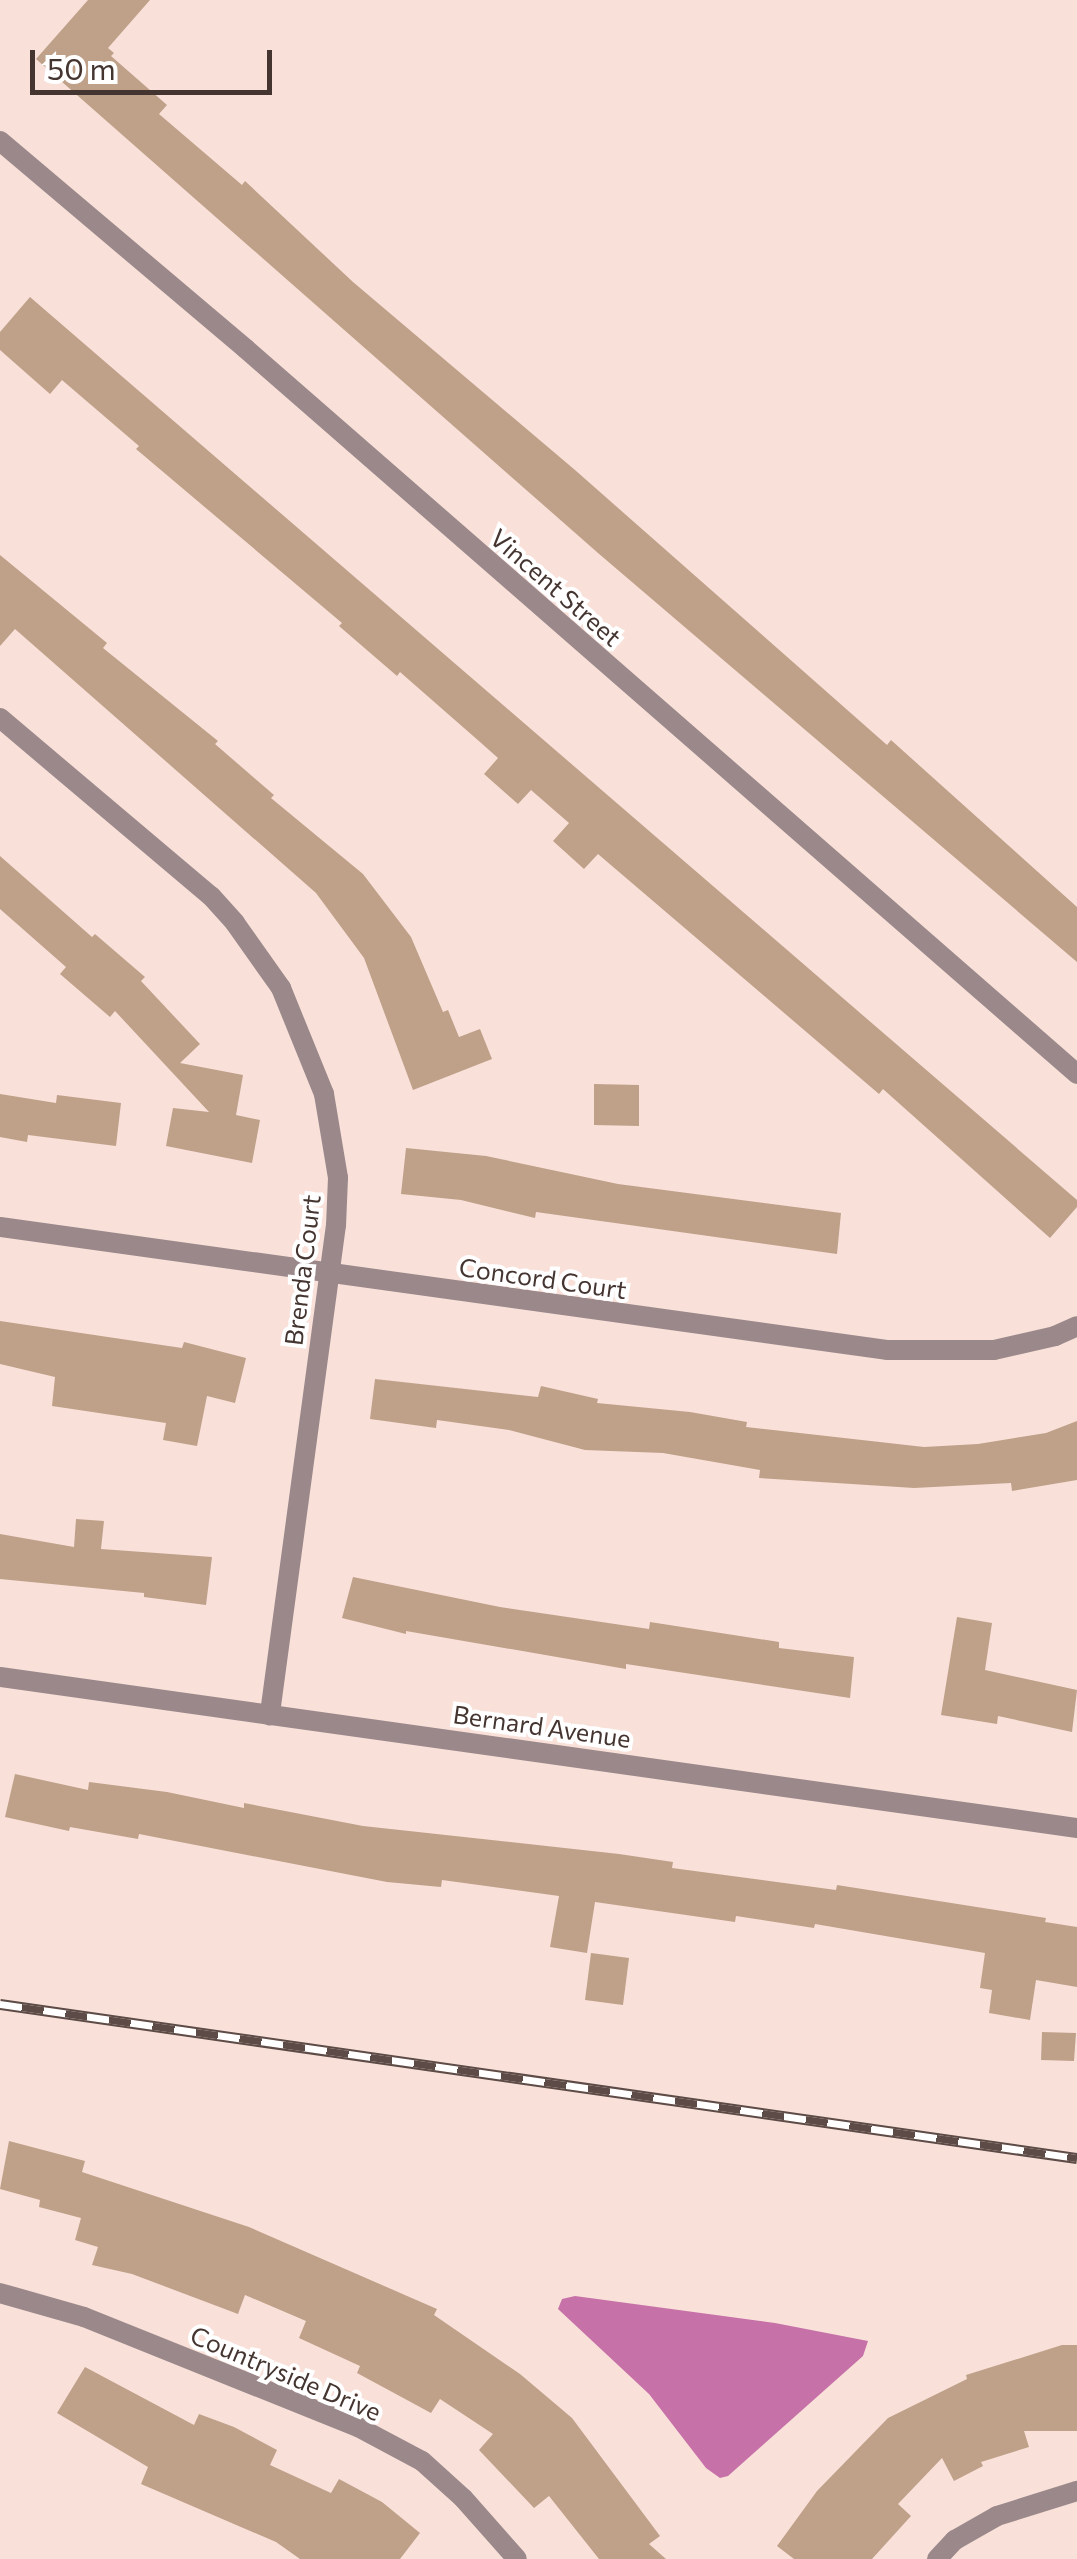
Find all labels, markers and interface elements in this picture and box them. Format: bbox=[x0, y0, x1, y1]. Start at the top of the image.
scale bar bbox=[35, 30, 278, 92]
text: 50 m bbox=[47, 49, 116, 86]
street label: Vincent Street bbox=[484, 522, 628, 652]
street label: Brenda Court bbox=[278, 1193, 326, 1347]
street label: Concord Court bbox=[457, 1251, 629, 1305]
street label: Bernard Avenue bbox=[451, 1699, 633, 1753]
street label: Countryside Drive bbox=[186, 2319, 386, 2427]

